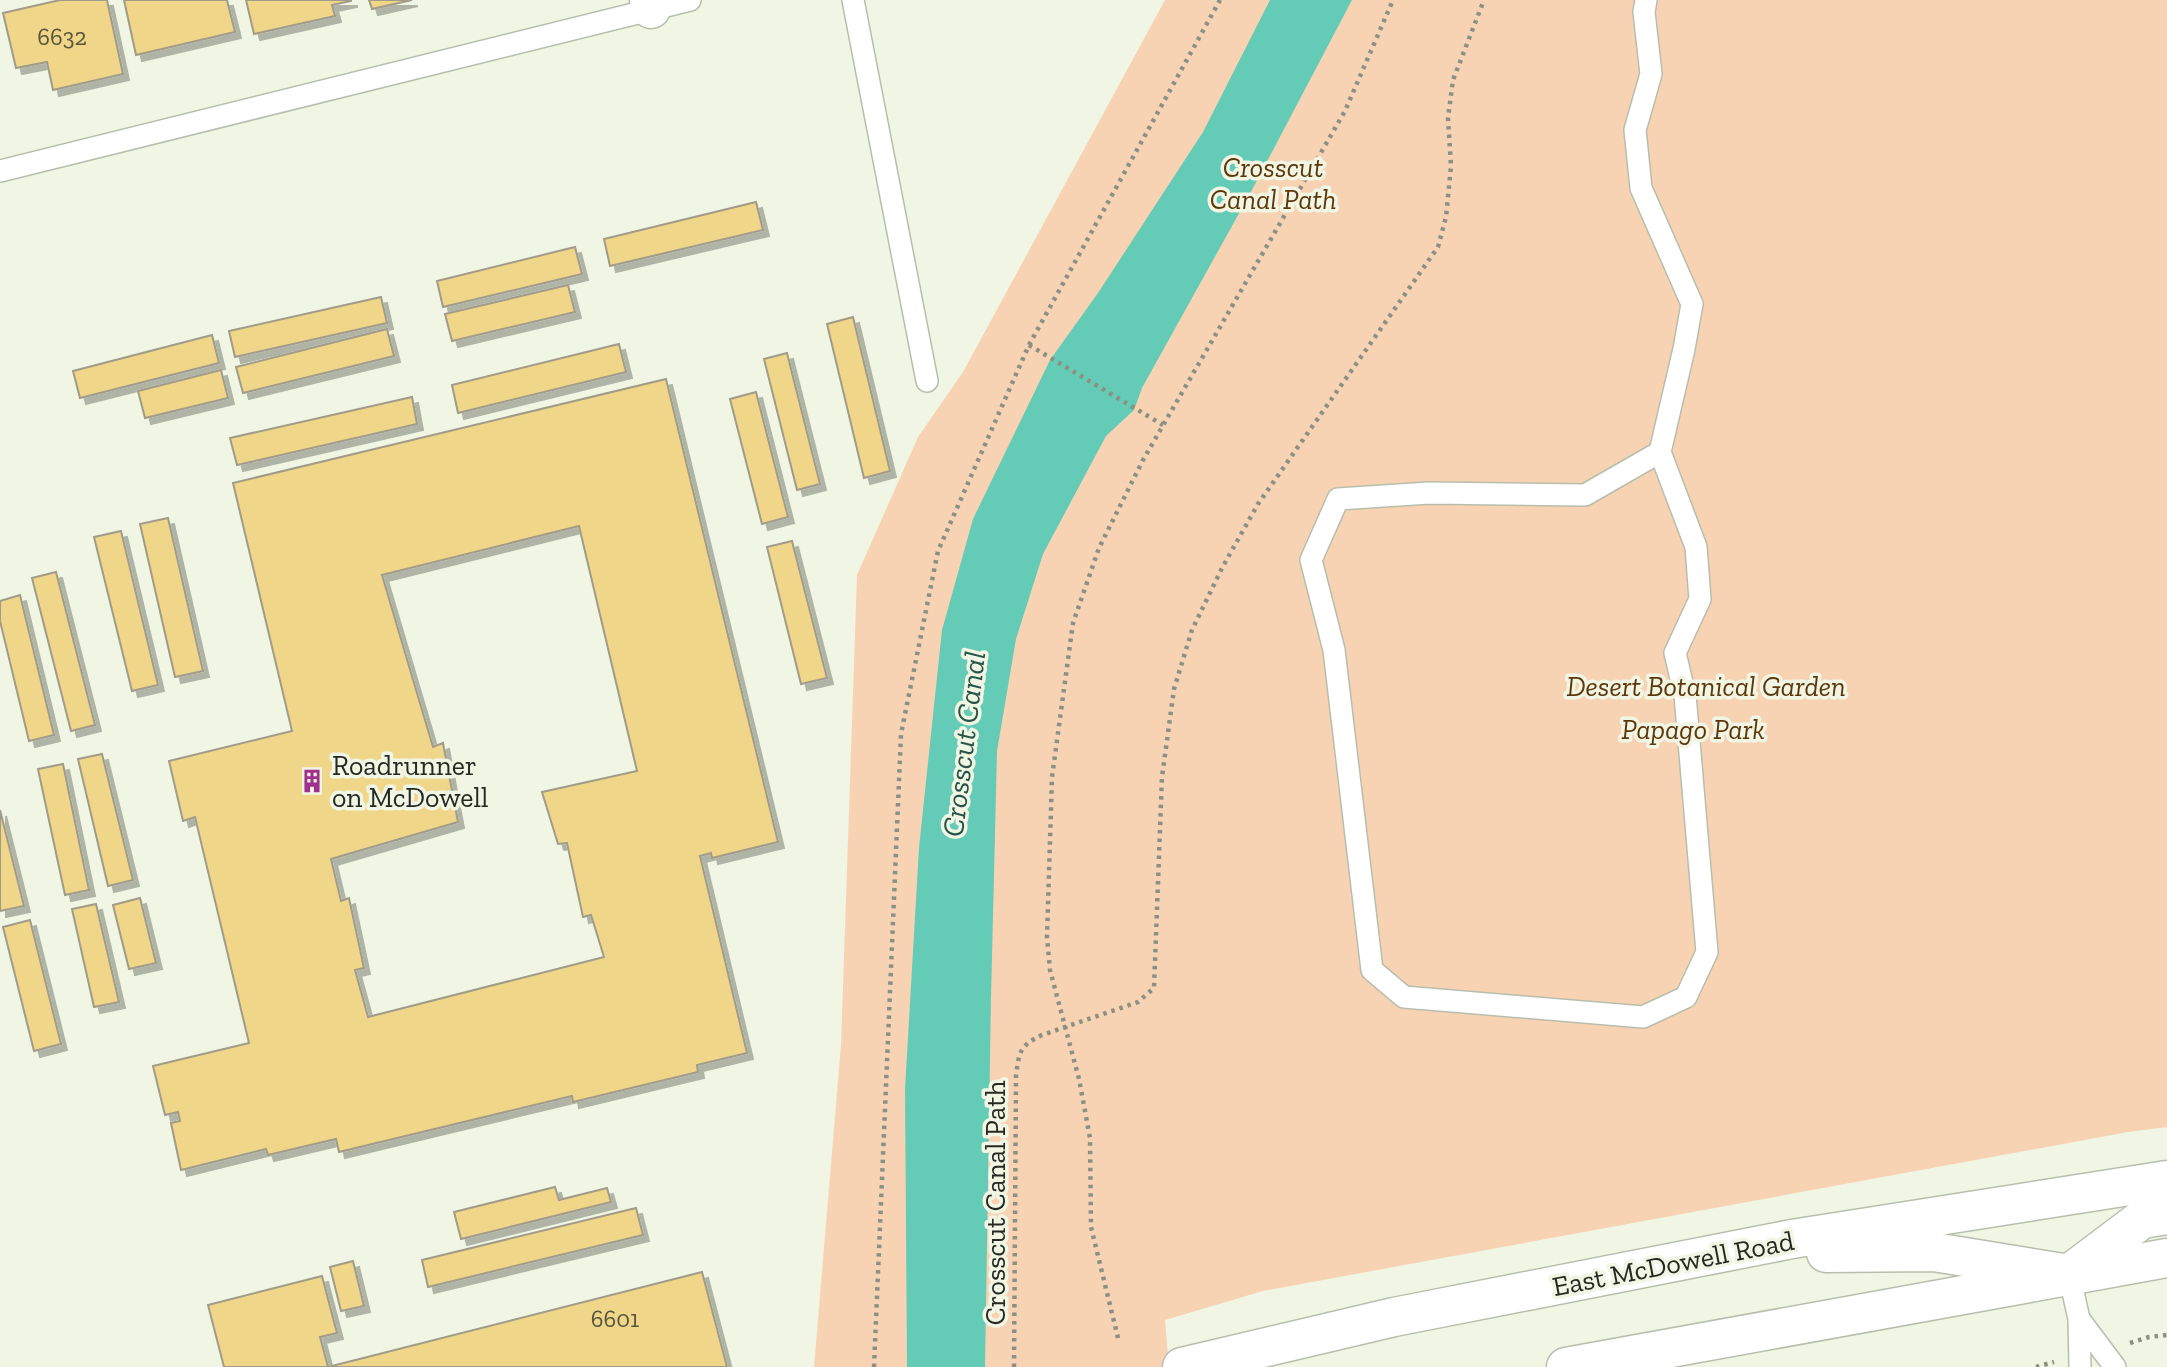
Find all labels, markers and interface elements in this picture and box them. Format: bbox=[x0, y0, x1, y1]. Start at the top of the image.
house number: 6632 bbox=[37, 22, 87, 51]
park label: Crosscut Canal Path bbox=[1210, 151, 1336, 216]
water label: Crosscut Canal bbox=[935, 649, 993, 839]
park label: Desert Botanical Garden bbox=[1566, 670, 1846, 703]
park label: Papago Park bbox=[1621, 713, 1765, 746]
place label: Roadrunner on McDowell bbox=[332, 749, 488, 814]
building icon: Roadrunner on McDowell bbox=[298, 767, 326, 795]
street label: Crosscut Canal Path bbox=[979, 1080, 1012, 1325]
street label: East McDowell Road bbox=[1550, 1224, 1797, 1303]
house number: 6601 bbox=[591, 1304, 639, 1333]

